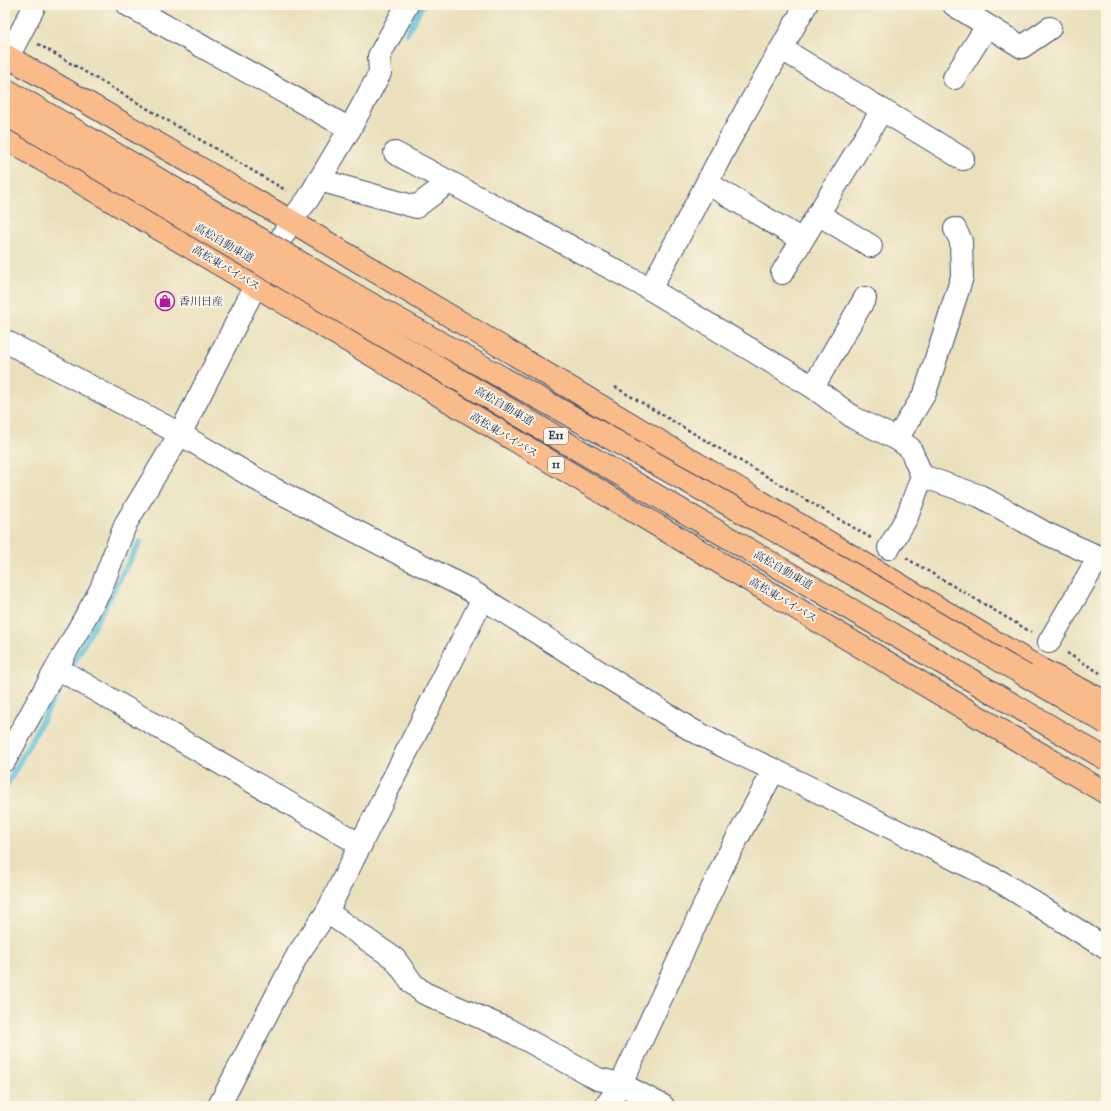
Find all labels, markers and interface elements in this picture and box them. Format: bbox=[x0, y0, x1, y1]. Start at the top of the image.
street label: 高松自動車道 bbox=[192, 221, 256, 265]
street label: 高松東バイパス bbox=[190, 243, 262, 293]
shop icon: 香川日産 bbox=[154, 290, 176, 312]
place label: 香川日産 bbox=[179, 295, 223, 308]
street label: 高松自動車道 bbox=[472, 384, 536, 428]
street label: 高松東バイパス bbox=[468, 410, 540, 460]
road number: E11 bbox=[544, 428, 568, 444]
road number: 11 bbox=[548, 457, 564, 473]
street label: 高松自動車道 bbox=[751, 548, 815, 592]
street label: 高松東バイパス bbox=[747, 575, 819, 625]

